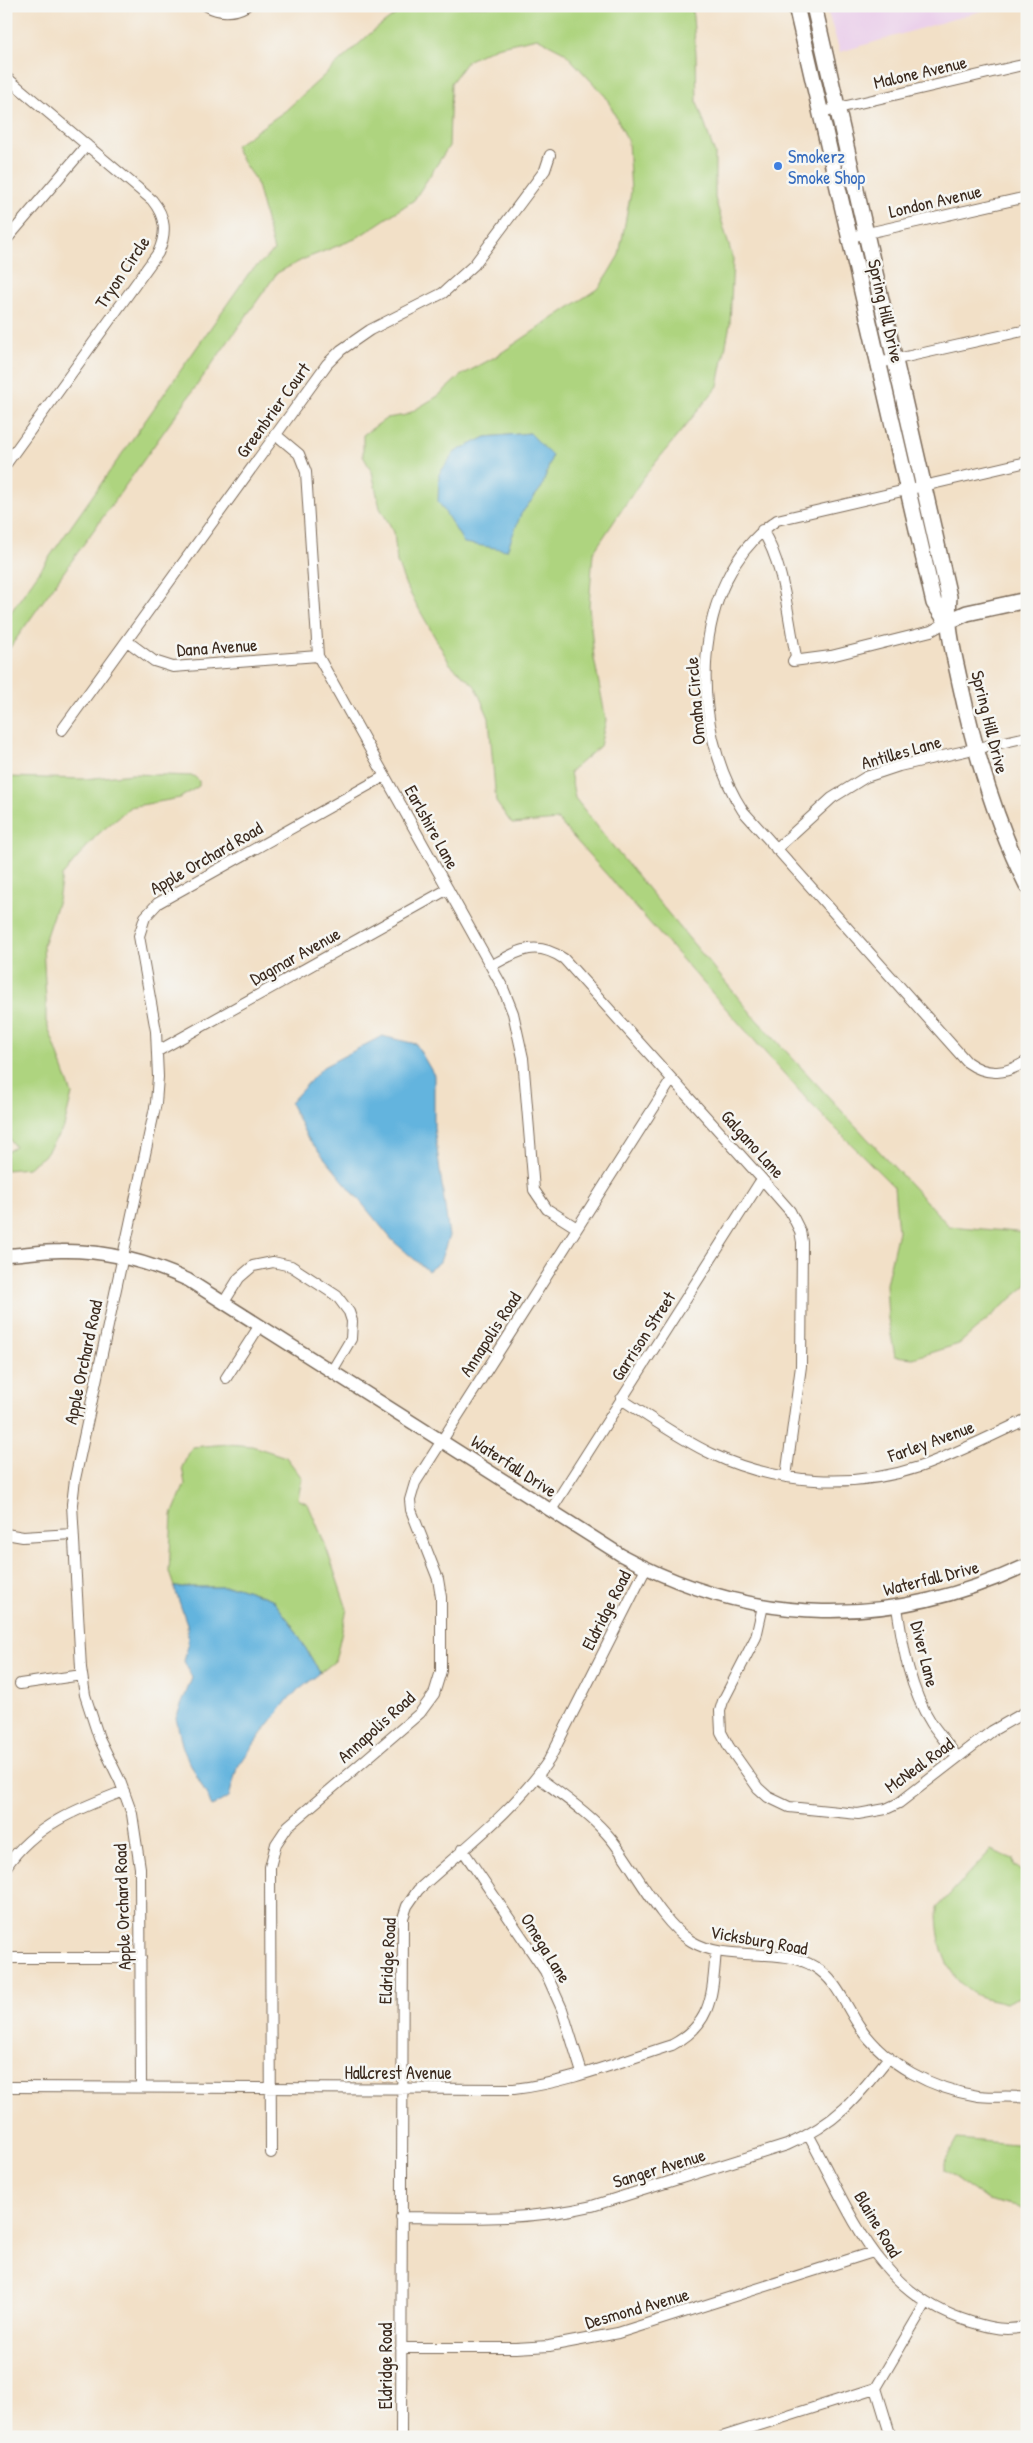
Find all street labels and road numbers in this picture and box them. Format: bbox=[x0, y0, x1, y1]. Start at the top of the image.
street label: Malone Avenue bbox=[871, 49, 969, 95]
street label: London Avenue bbox=[886, 178, 984, 224]
street label: Tryon Circle bbox=[89, 231, 155, 313]
street label: Spring Hill Drive bbox=[862, 257, 910, 365]
street label: Greenbrier Court bbox=[230, 357, 317, 463]
street label: Dana Avenue bbox=[176, 632, 258, 662]
street label: Omaha Circle bbox=[679, 656, 711, 746]
street label: Spring Hill Drive bbox=[965, 668, 1015, 776]
street label: Antilles Lane bbox=[858, 729, 944, 775]
street label: Earlshire Lane bbox=[399, 780, 465, 874]
street label: Apple Orchard Road bbox=[145, 816, 267, 900]
street label: Dagmar Avenue bbox=[245, 921, 345, 991]
street label: Galgano Lane bbox=[716, 1104, 790, 1184]
street label: Garrison Street bbox=[605, 1286, 682, 1386]
street label: Annapolis Road bbox=[453, 1287, 527, 1381]
street label: Apple Orchard Road bbox=[58, 1298, 108, 1426]
street label: Farley Avenue bbox=[883, 1414, 978, 1468]
street label: Waterfall Drive bbox=[466, 1429, 562, 1503]
street label: Waterfall Drive bbox=[881, 1554, 981, 1602]
street label: Eldridge Road bbox=[575, 1566, 637, 1654]
street label: Diver Lane bbox=[905, 1618, 945, 1690]
street label: Annapolis Road bbox=[332, 1685, 420, 1769]
street label: McNeal Road bbox=[879, 1731, 959, 1799]
street label: Apple Orchard Road bbox=[107, 1843, 137, 1971]
street label: Omega Lane bbox=[515, 1908, 577, 1988]
street label: Eldridge Road bbox=[372, 1917, 402, 2005]
street label: Vicksburg Road bbox=[708, 1919, 810, 1961]
street label: Hallcrest Avenue bbox=[344, 2060, 452, 2085]
street label: Sanger Avenue bbox=[610, 2142, 708, 2194]
street label: Blaine Road bbox=[848, 2186, 908, 2262]
street label: Desmond Avenue bbox=[582, 2281, 692, 2335]
street label: Eldridge Road bbox=[373, 2323, 398, 2409]

